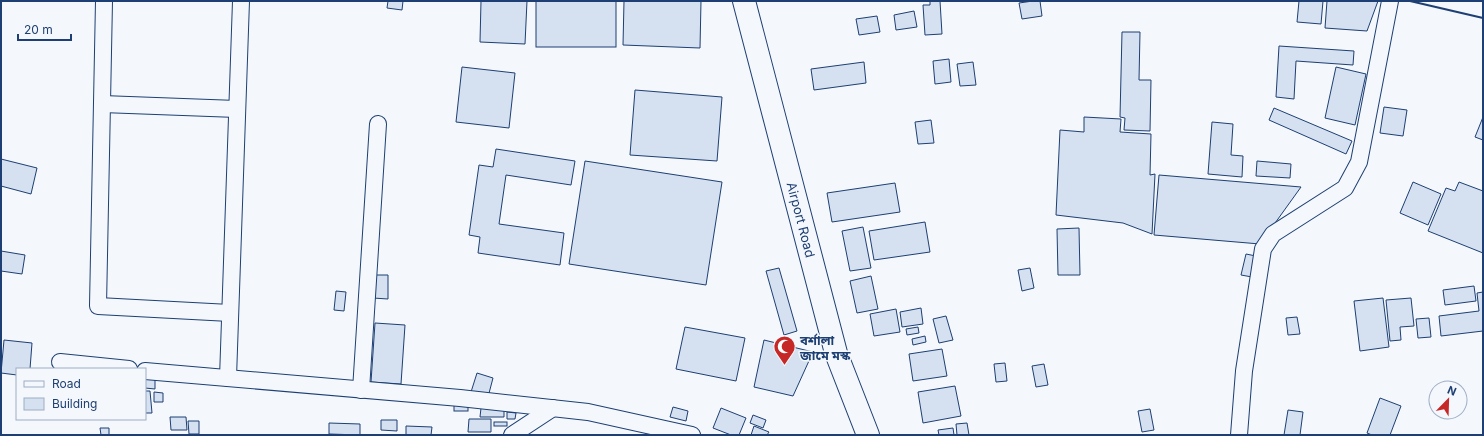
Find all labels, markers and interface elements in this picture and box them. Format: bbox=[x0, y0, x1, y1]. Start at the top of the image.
scale bar bbox=[18, 16, 71, 42]
text: 20 m bbox=[24, 22, 53, 37]
street label: Airport Road bbox=[784, 180, 819, 259]
place label: বর্শালা জামে মস্ক bbox=[799, 332, 851, 363]
mosque icon: বর্শালা জামে মস্ক bbox=[772, 334, 798, 367]
legend bbox=[16, 368, 146, 420]
text: Road bbox=[52, 376, 81, 391]
north arrow bbox=[1428, 380, 1468, 420]
text: N bbox=[1445, 383, 1459, 399]
text: Building bbox=[52, 396, 97, 411]

